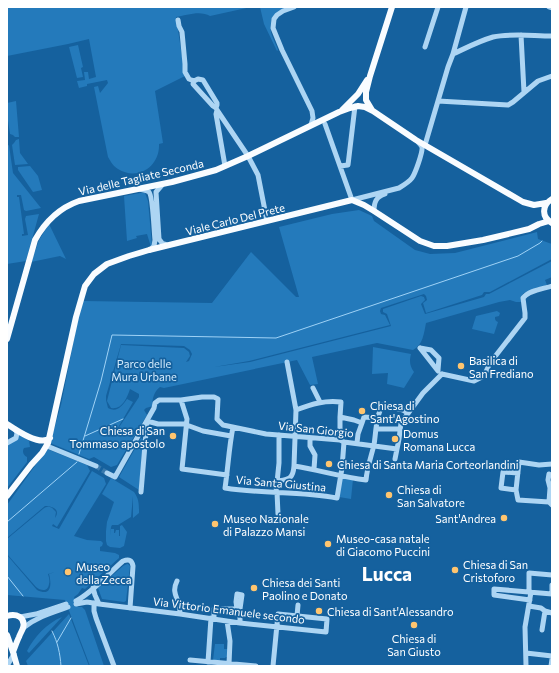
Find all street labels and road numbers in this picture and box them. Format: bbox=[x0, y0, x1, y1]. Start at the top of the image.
street label: Via delle Tagliate Seconda bbox=[77, 156, 205, 198]
street label: Viale Carlo Del Prete bbox=[184, 200, 286, 238]
street label: Via San Giorgio bbox=[277, 419, 355, 439]
street label: Via Santa Giustina bbox=[235, 473, 327, 493]
street label: Via Vittorio Emanuele secondo bbox=[152, 594, 306, 626]

